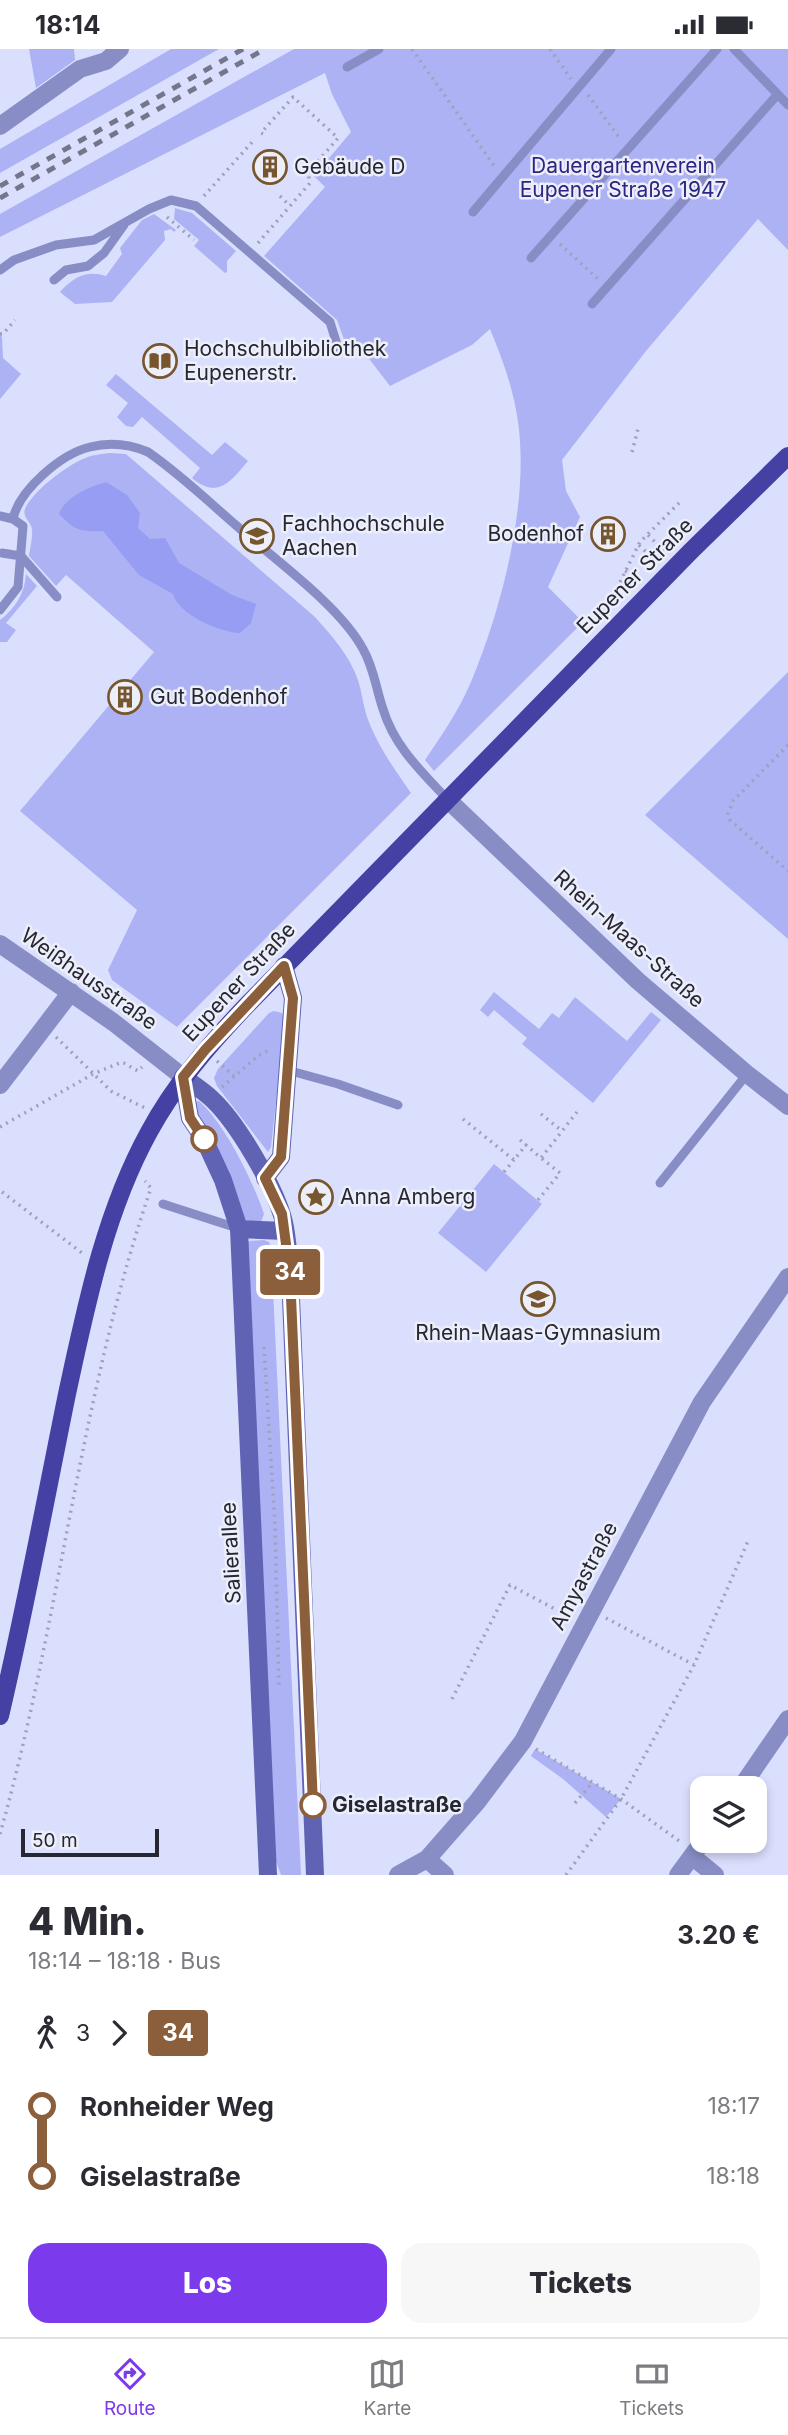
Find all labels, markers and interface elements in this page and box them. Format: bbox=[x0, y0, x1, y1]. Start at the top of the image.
text: 18:14 bbox=[35, 9, 101, 40]
building icon: Gebäude D bbox=[251, 148, 289, 186]
park label: Dauergartenverein Eupener Straße 1947 bbox=[520, 153, 726, 202]
place label: Gebäude D bbox=[294, 154, 405, 179]
place label: Hochschulbibliothek Eupenerstr. bbox=[184, 336, 387, 385]
library icon: Hochschulbibliothek Eupenerstr. bbox=[141, 342, 179, 380]
place label: Fachhochschule Aachen bbox=[282, 511, 445, 560]
street label: Eupener Straße bbox=[571, 512, 698, 639]
building icon: Bodenhof bbox=[589, 515, 627, 553]
school or university icon: Fachhochschule Aachen bbox=[238, 517, 276, 555]
place label: Bodenhof bbox=[487, 521, 584, 546]
building icon: Gut Bodenhof bbox=[106, 678, 144, 716]
place label: Gut Bodenhof bbox=[150, 684, 288, 709]
street label: Rhein-Maas-Straße bbox=[549, 864, 710, 1013]
street label: Eupener Straße bbox=[177, 917, 300, 1046]
street label: Weißhausstraße bbox=[16, 922, 162, 1035]
unlabelled marker bbox=[191, 1126, 217, 1152]
place icon: Anna Amberg bbox=[297, 1178, 335, 1216]
place label: Anna Amberg bbox=[340, 1184, 475, 1209]
line badge: 34 bbox=[258, 1249, 322, 1295]
text: 34 bbox=[274, 1257, 306, 1286]
school or university icon: Rhein-Maas-Gymnasium bbox=[519, 1280, 557, 1318]
place label: Rhein-Maas-Gymnasium bbox=[415, 1320, 661, 1345]
street label: Salierallee bbox=[215, 1501, 246, 1605]
street label: Amyastraße bbox=[545, 1517, 623, 1634]
map controls bbox=[690, 1776, 767, 1853]
button: layers bbox=[690, 1776, 767, 1853]
marker: Giselastraße bbox=[300, 1792, 326, 1818]
place label: Giselastraße bbox=[332, 1792, 462, 1817]
scale bar bbox=[21, 1826, 159, 1858]
text: 50 m bbox=[32, 1829, 78, 1852]
text: 4 Min. bbox=[28, 1898, 147, 1944]
text: 3.20 € bbox=[677, 1919, 760, 1950]
text: 18:14 – 18:18 · Bus bbox=[28, 1947, 221, 1975]
icon: walk bbox=[28, 2014, 66, 2052]
icon: forward bbox=[100, 2014, 138, 2052]
text: 34 bbox=[162, 2018, 194, 2047]
text: 3 bbox=[76, 2019, 90, 2047]
text: Ronheider Weg bbox=[80, 2091, 274, 2122]
text: 18:17 bbox=[707, 2092, 760, 2120]
text: Giselastraße bbox=[80, 2161, 241, 2192]
text: 18:18 bbox=[706, 2162, 760, 2190]
button: Los bbox=[28, 2243, 387, 2323]
button: Tickets bbox=[401, 2243, 760, 2323]
tab: Route bbox=[104, 2355, 156, 2420]
tab: Karte bbox=[363, 2355, 411, 2420]
tab: Tickets bbox=[619, 2355, 684, 2420]

